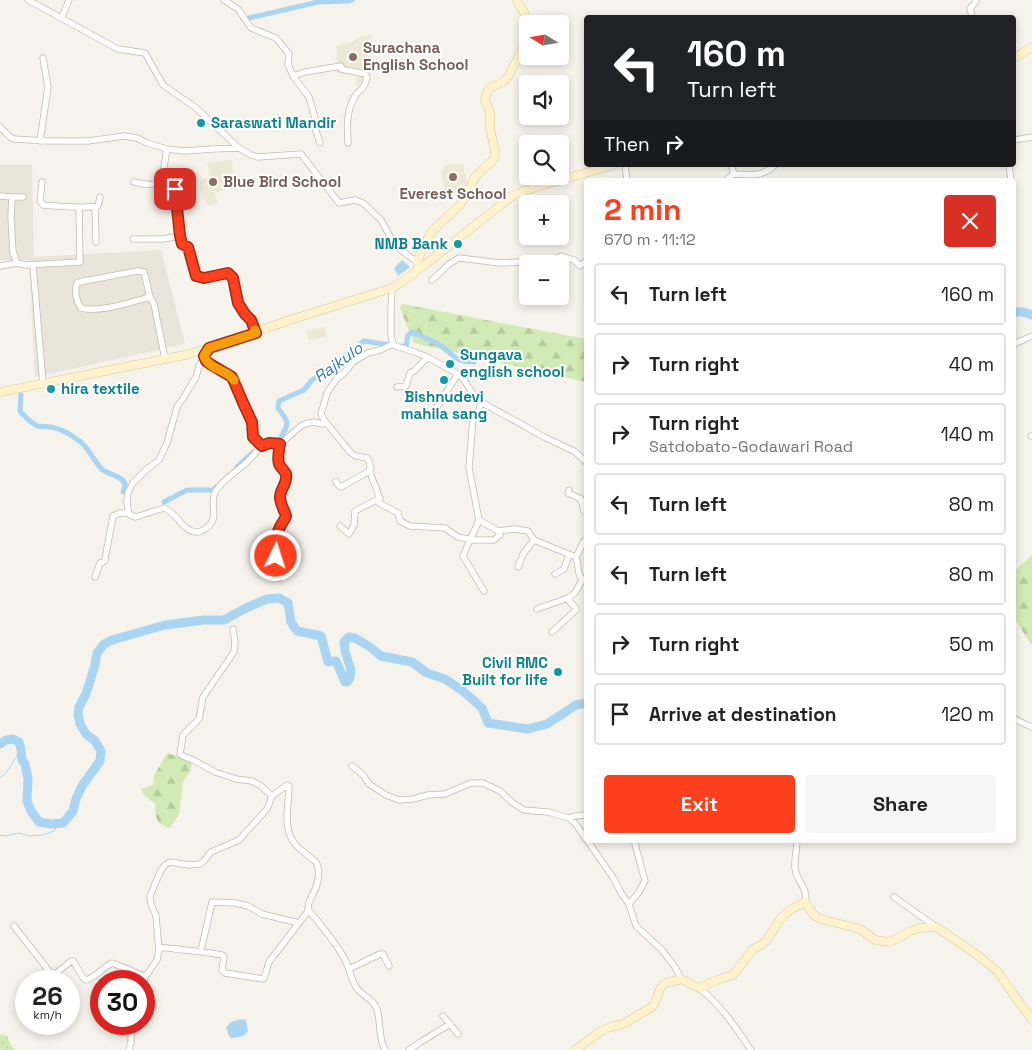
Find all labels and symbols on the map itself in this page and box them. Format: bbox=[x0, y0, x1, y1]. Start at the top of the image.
north arrow bbox=[519, 15, 569, 65]
place label: Surachana English School bbox=[363, 38, 468, 74]
marker: Surachana English School bbox=[347, 51, 359, 63]
place label: Saraswati Mandir bbox=[211, 113, 336, 132]
marker: Saraswati Mandir bbox=[195, 117, 207, 129]
pin bbox=[154, 168, 196, 210]
marker: Everest School bbox=[447, 171, 459, 183]
place label: Blue Bird School bbox=[223, 172, 341, 191]
marker: Blue Bird School bbox=[207, 176, 219, 188]
place label: Everest School bbox=[399, 184, 507, 203]
place label: NMB Bank bbox=[375, 234, 449, 253]
marker: NMB Bank bbox=[452, 238, 464, 250]
water label: Rajkulo bbox=[310, 337, 368, 387]
place label: Sungava english school bbox=[460, 345, 565, 381]
marker: Sungava english school bbox=[444, 358, 456, 370]
marker: Bishnudevi mahila sang bbox=[438, 374, 450, 386]
place label: hira textile bbox=[61, 379, 140, 398]
marker: hira textile bbox=[45, 383, 57, 395]
place label: Bishnudevi mahila sang bbox=[401, 387, 487, 423]
position arrow bbox=[249, 529, 301, 581]
place label: Civil RMC Built for life bbox=[462, 653, 548, 689]
marker: Civil RMC Built for life bbox=[552, 666, 564, 678]
speed limit sign: 30 bbox=[90, 970, 155, 1035]

